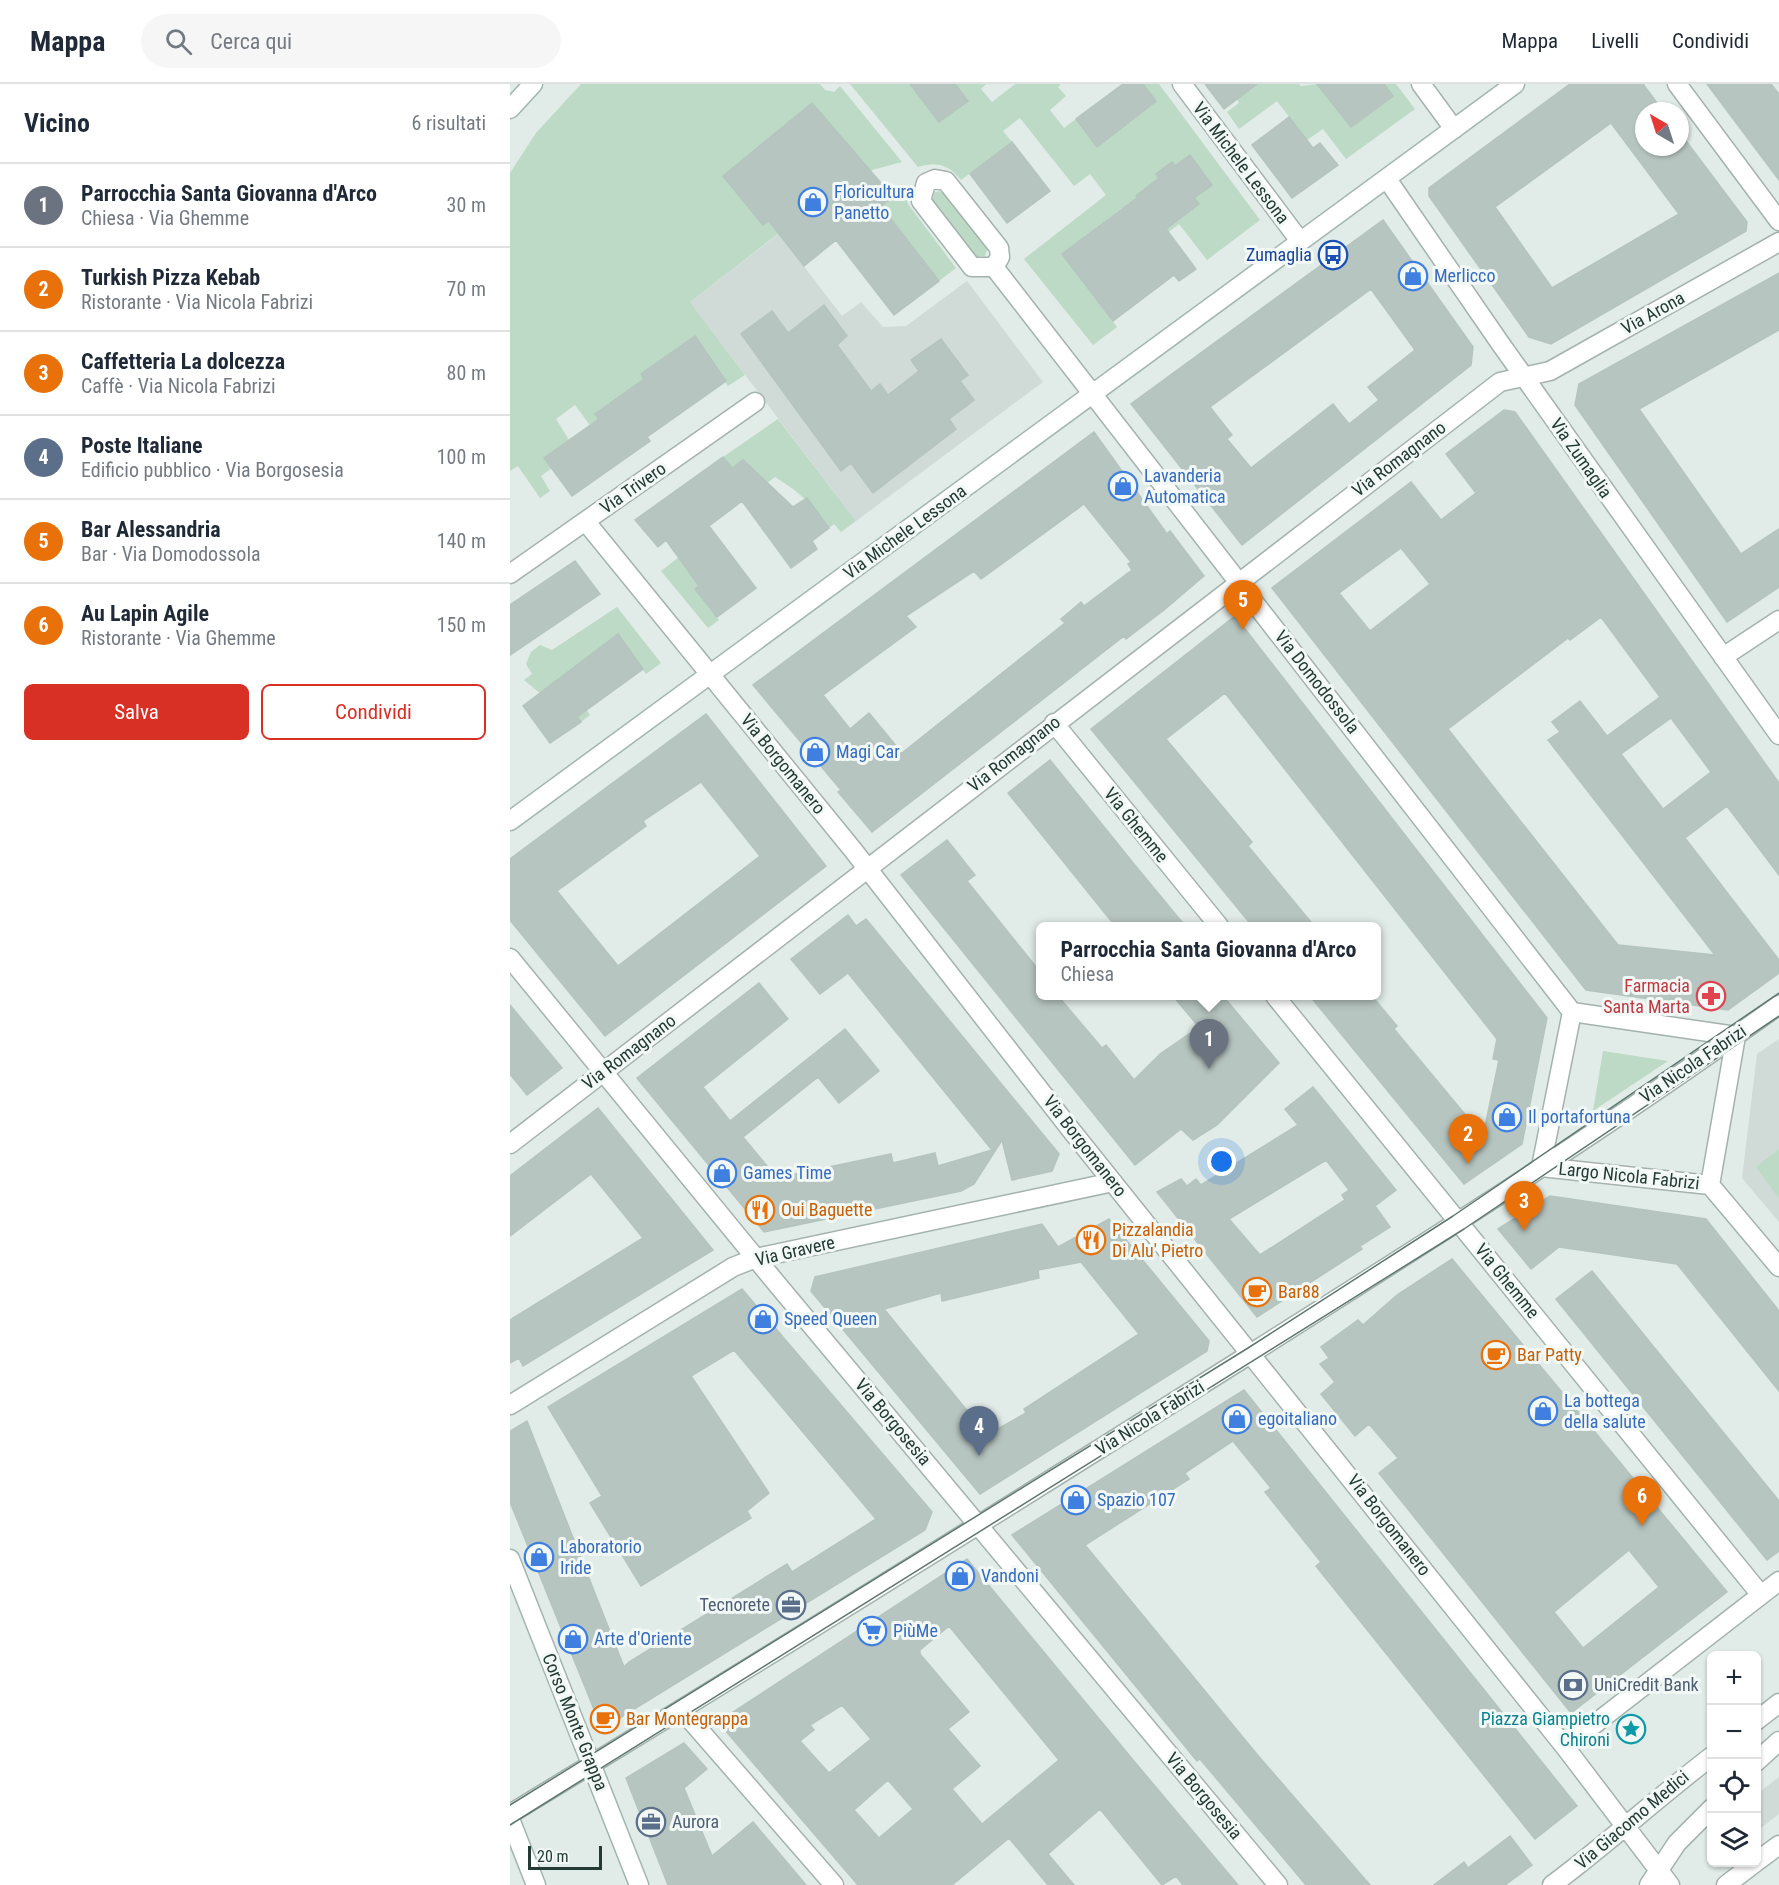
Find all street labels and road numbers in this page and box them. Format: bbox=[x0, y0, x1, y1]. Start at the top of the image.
street label: Via Michele Lessona bbox=[1189, 98, 1294, 228]
street label: Via Arona bbox=[1617, 287, 1688, 338]
street label: Via Zumaglia bbox=[1546, 414, 1617, 502]
street label: Via Romagnano bbox=[1348, 417, 1450, 501]
street label: Via Trivero bbox=[596, 457, 670, 518]
street label: Via Michele Lessona bbox=[839, 480, 970, 583]
street label: Via Domodossola bbox=[1271, 626, 1364, 737]
street label: Via Borgomanero bbox=[737, 709, 830, 818]
street label: Via Romagnano bbox=[963, 711, 1064, 796]
street label: Via Ghemme bbox=[1100, 783, 1173, 866]
street label: Via Romagnano bbox=[578, 1010, 680, 1094]
street label: Via Nicola Fabrizi bbox=[1635, 1020, 1750, 1107]
street label: Via Borgomanero bbox=[1039, 1091, 1131, 1201]
street label: Largo Nicola Fabrizi bbox=[1558, 1158, 1701, 1193]
street label: Via Gravere bbox=[753, 1231, 837, 1270]
street label: Via Ghemme bbox=[1471, 1239, 1544, 1322]
street label: Via Borgosesia bbox=[851, 1374, 936, 1469]
street label: Via Nicola Fabrizi bbox=[1092, 1376, 1208, 1459]
street label: Via Borgomanero bbox=[1343, 1470, 1435, 1580]
street label: Corso Monte Grappa bbox=[538, 1650, 613, 1793]
street label: Via Borgosesia bbox=[1162, 1748, 1247, 1843]
street label: Via Giacomo Medici bbox=[1571, 1766, 1693, 1873]

